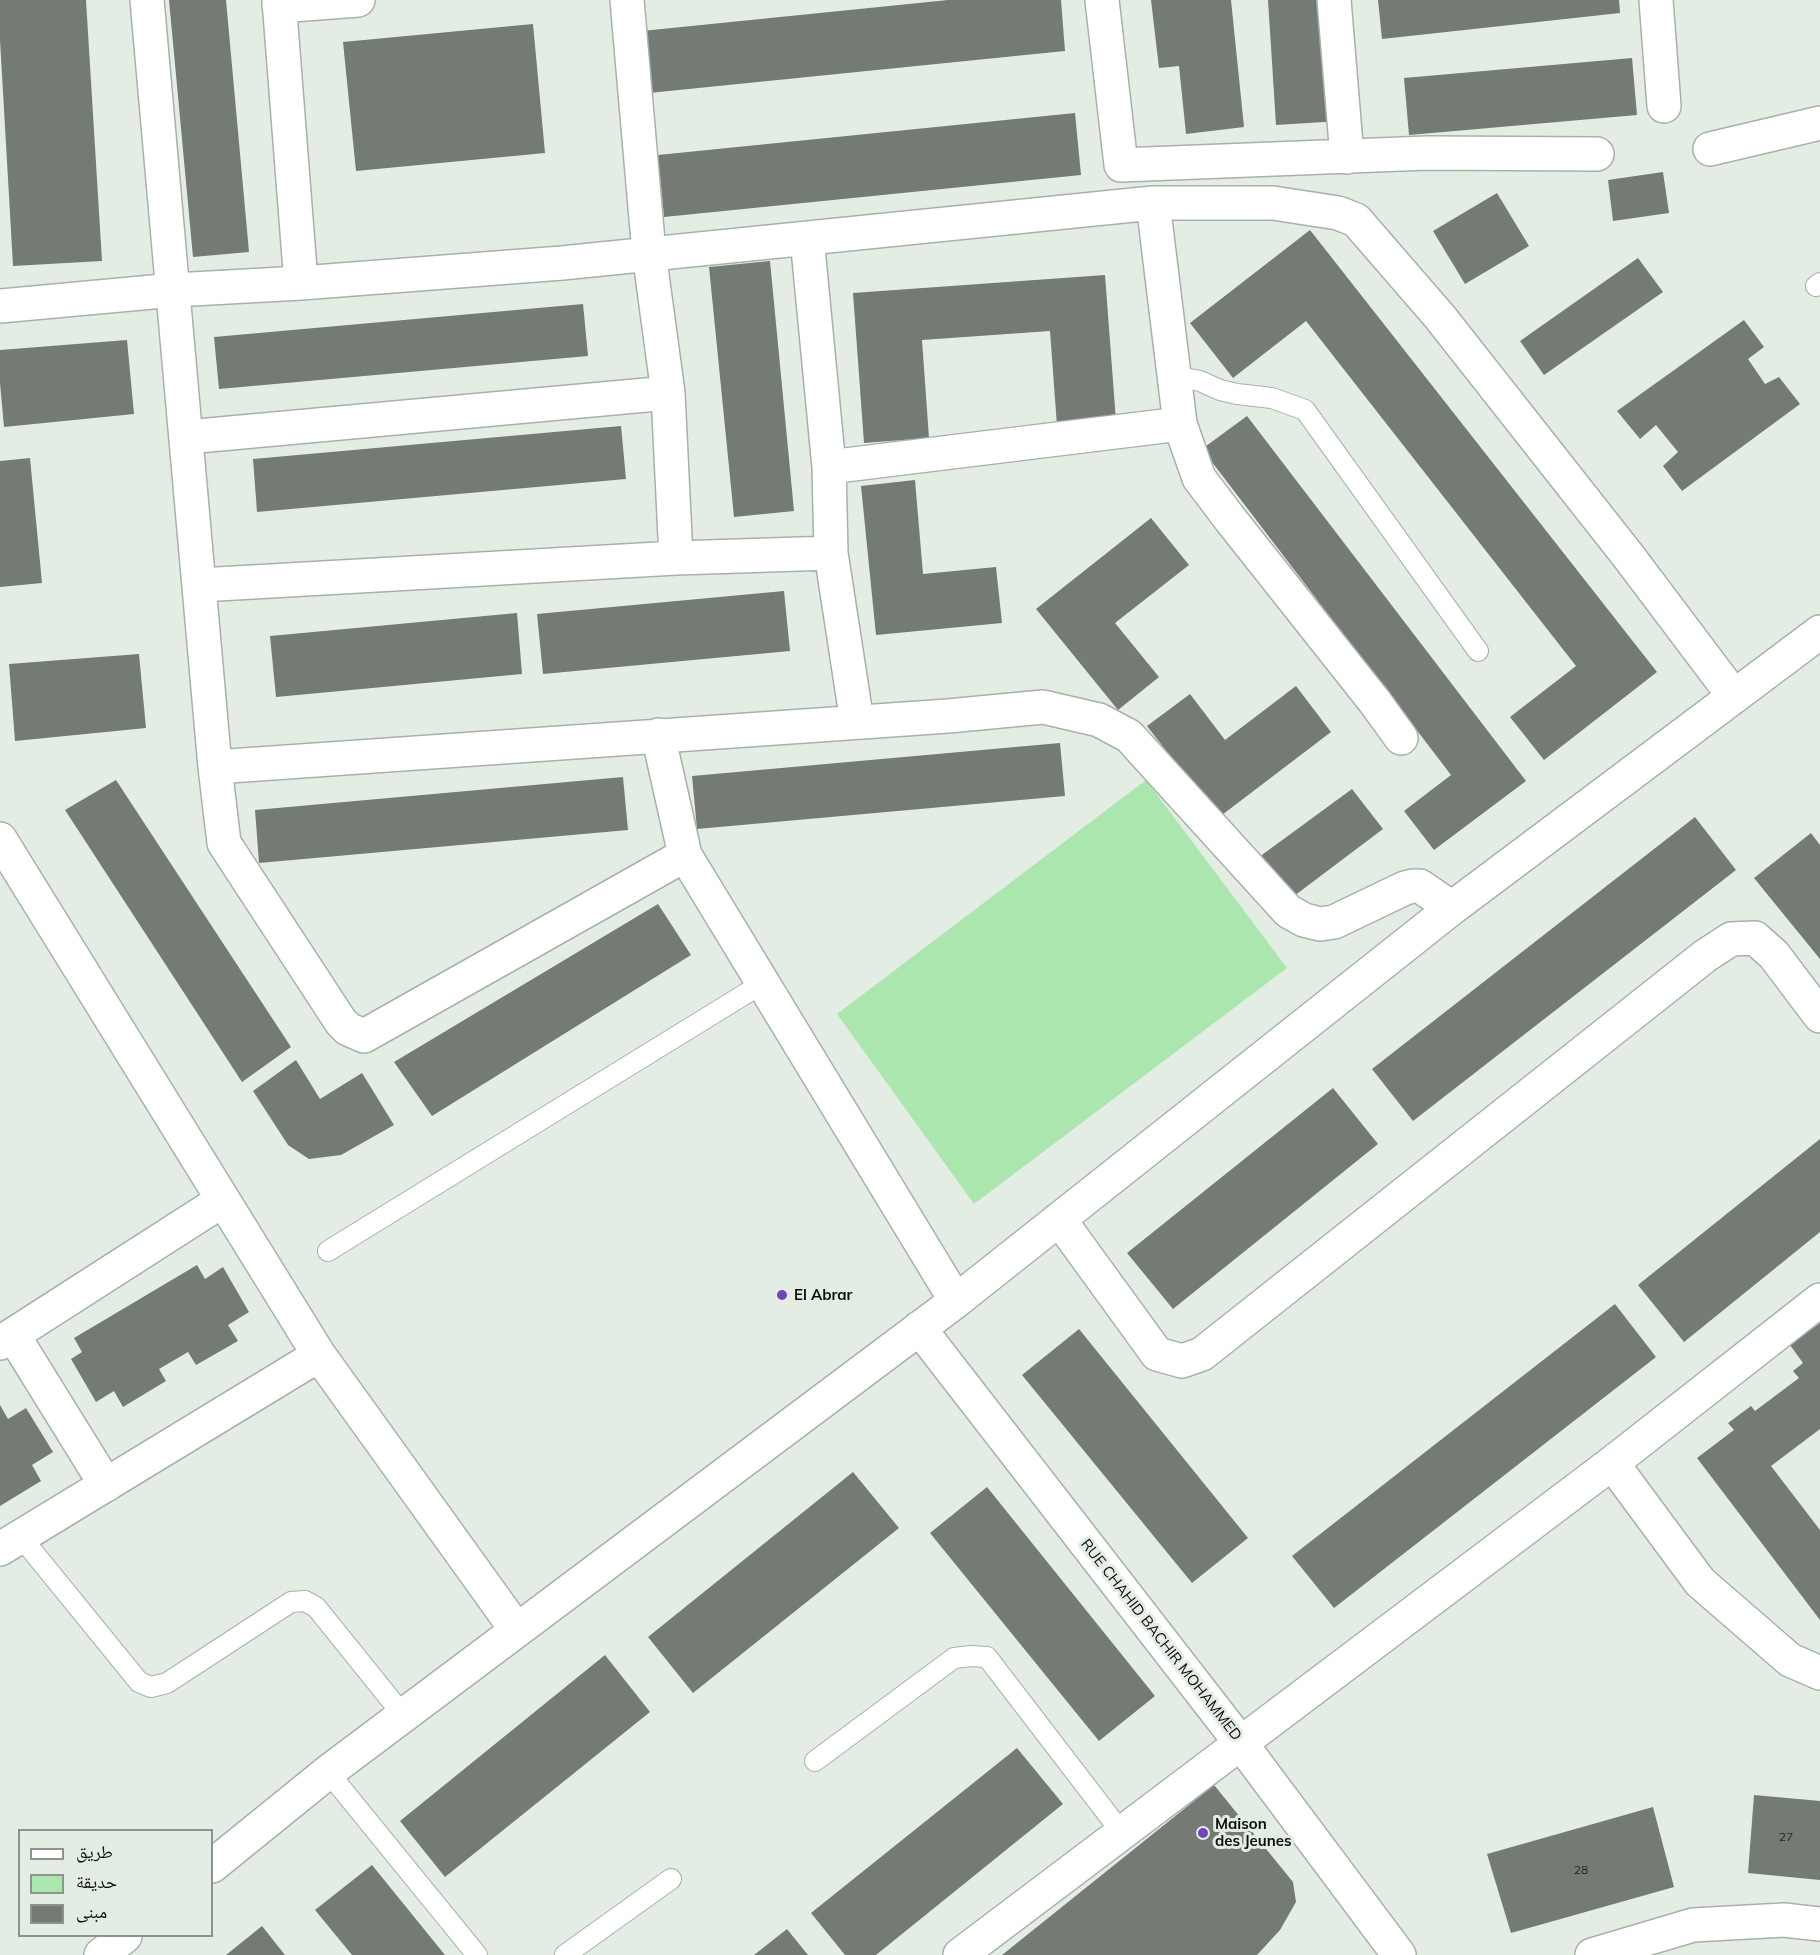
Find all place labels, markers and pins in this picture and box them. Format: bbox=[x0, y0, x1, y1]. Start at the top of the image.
place label: El Abrar bbox=[794, 1286, 853, 1304]
marker: El Abrar bbox=[775, 1288, 789, 1302]
place label: Maison des Jeunes bbox=[1215, 1815, 1292, 1850]
marker: Maison des Jeunes bbox=[1196, 1826, 1210, 1840]

